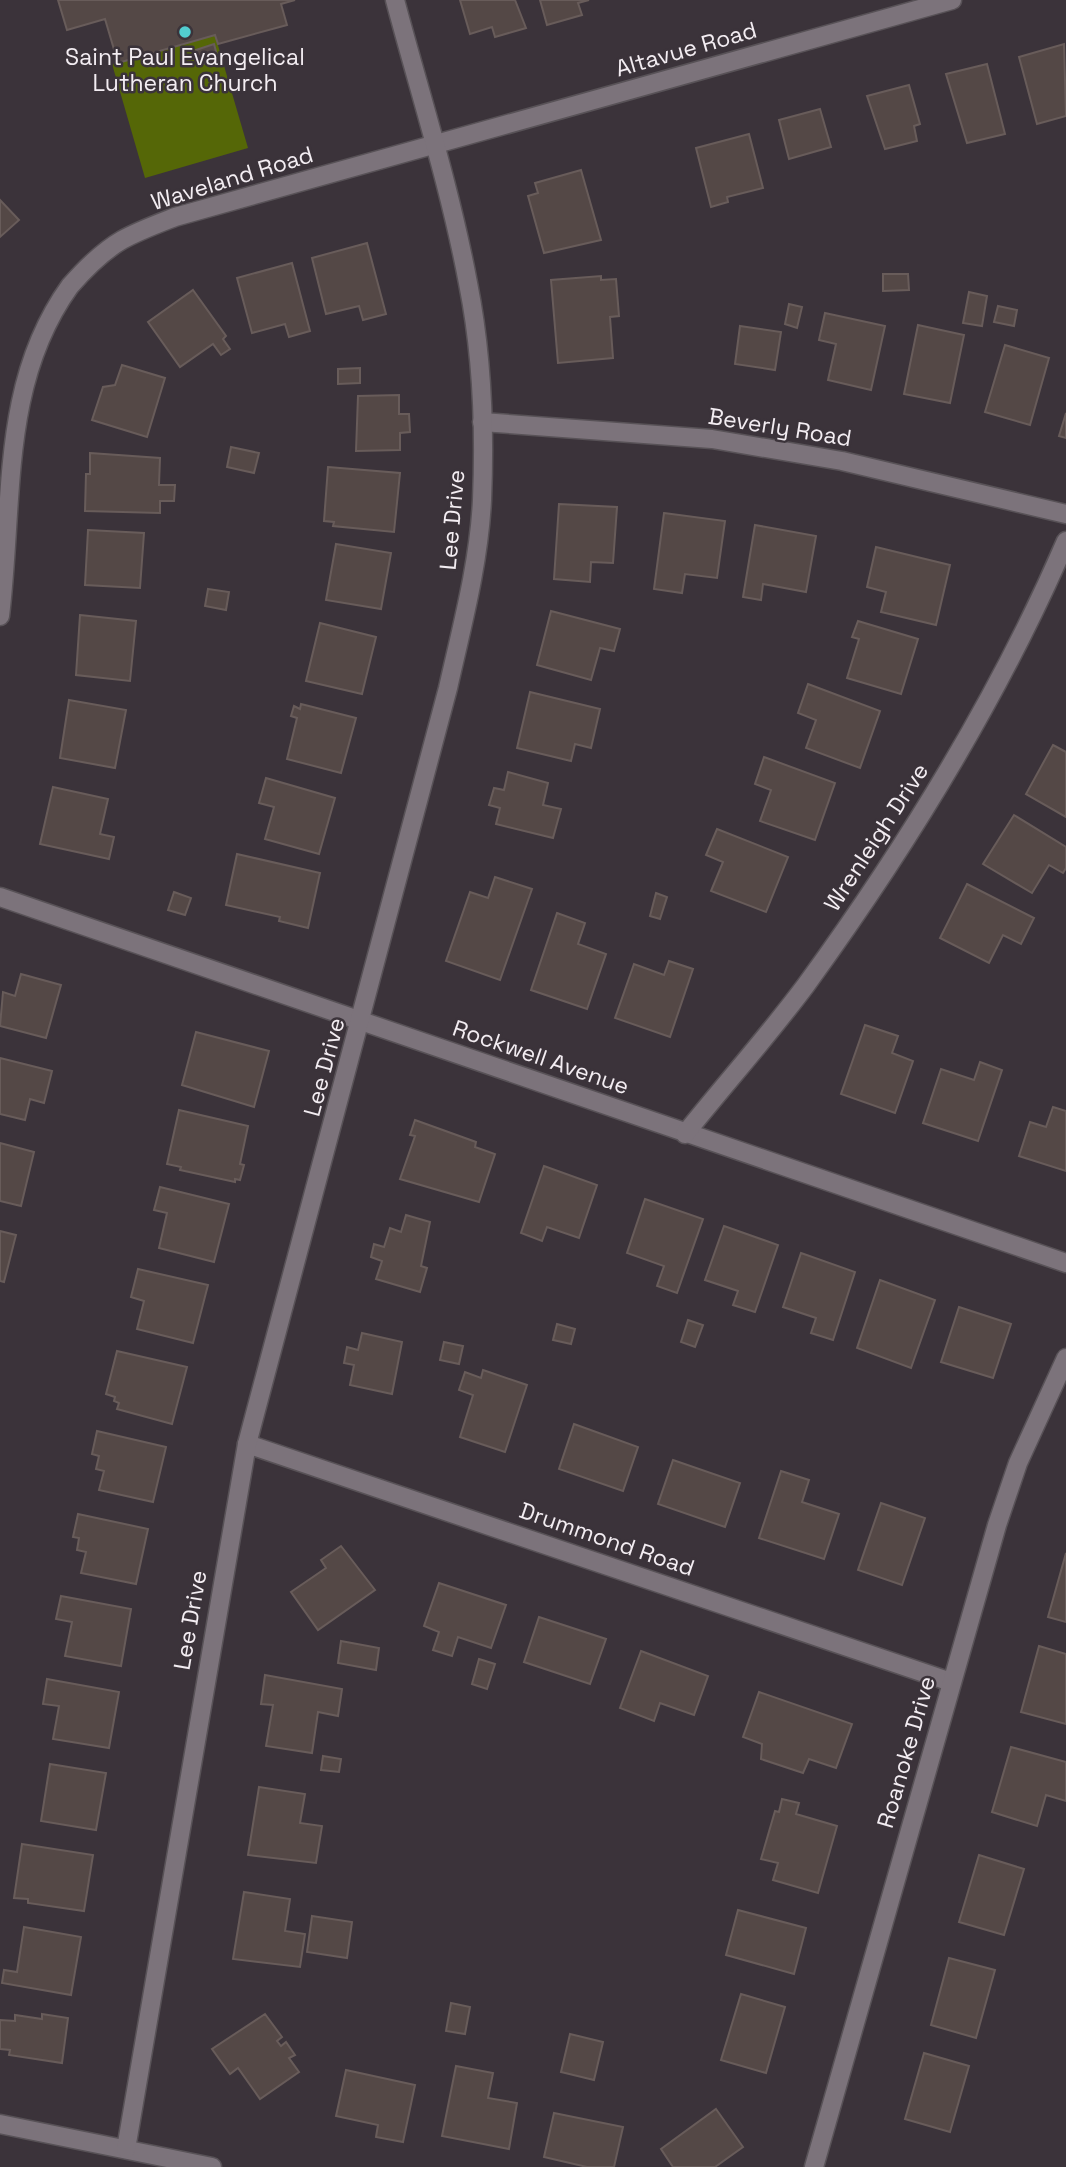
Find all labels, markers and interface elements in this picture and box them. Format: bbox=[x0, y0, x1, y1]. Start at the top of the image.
street label: Altavue Road bbox=[612, 14, 760, 84]
marker: Saint Paul Evangelical Lutheran Church bbox=[177, 24, 193, 40]
place label: Saint Paul Evangelical Lutheran Church bbox=[65, 42, 305, 98]
street label: Waveland Road bbox=[147, 139, 317, 217]
street label: Beverly Road bbox=[706, 401, 854, 453]
street label: Lee Drive bbox=[433, 469, 471, 571]
street label: Wrenleigh Drive bbox=[817, 757, 935, 917]
street label: Rockwell Avenue bbox=[449, 1013, 633, 1101]
street label: Lee Drive bbox=[296, 1014, 352, 1120]
street label: Drummond Road bbox=[516, 1495, 698, 1583]
street label: Lee Drive bbox=[166, 1568, 214, 1672]
street label: Roanoke Drive bbox=[870, 1673, 942, 1831]

